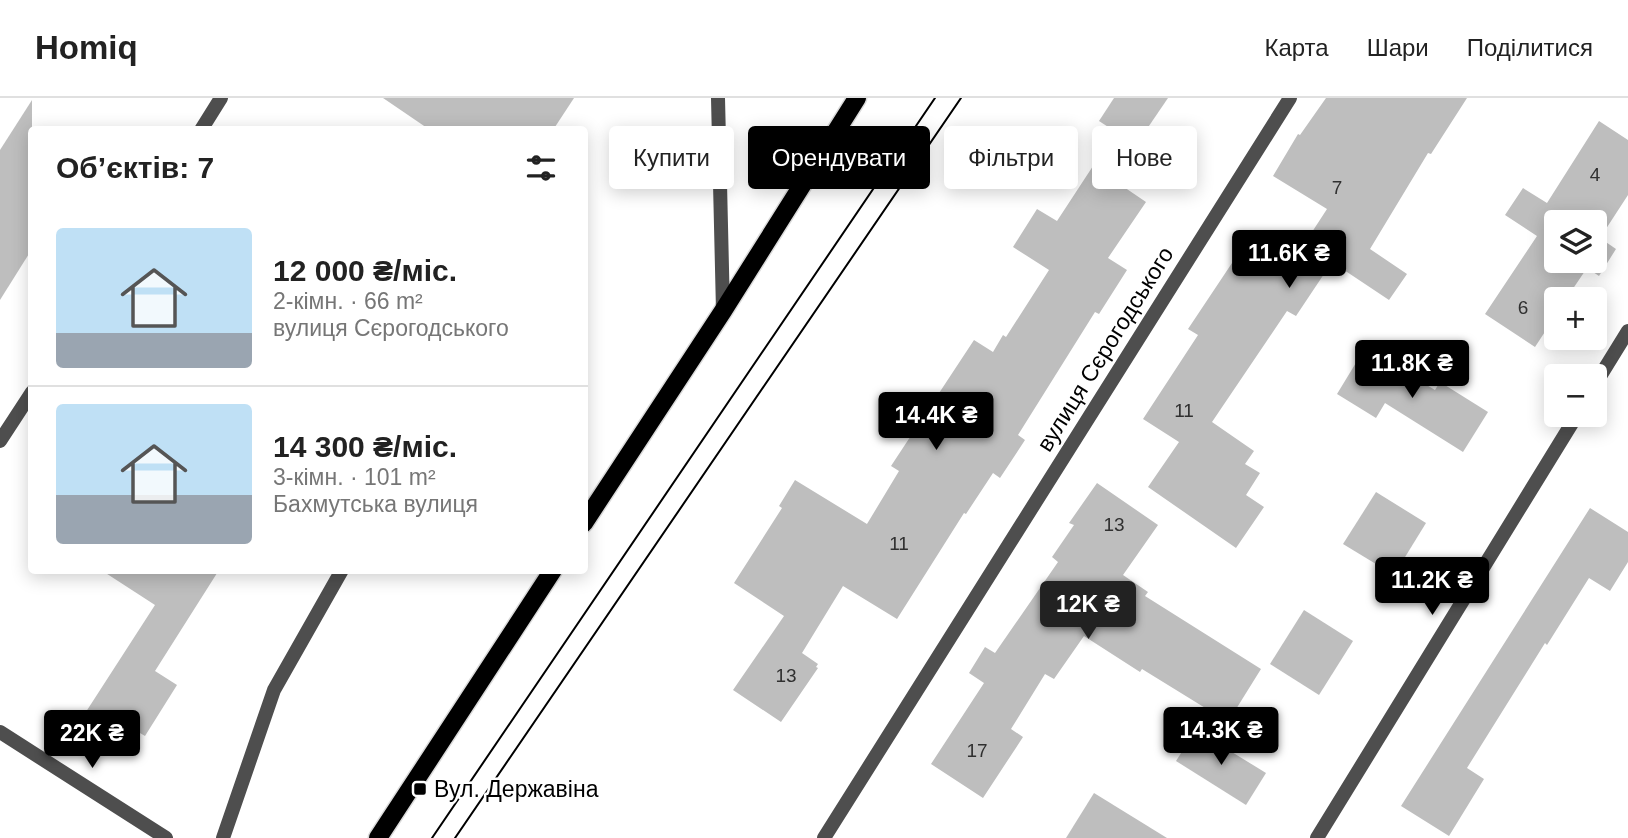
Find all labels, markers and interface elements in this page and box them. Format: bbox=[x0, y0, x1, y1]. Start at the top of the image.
text: Homiq bbox=[35, 29, 138, 66]
text: Карта bbox=[1264, 34, 1329, 61]
text: Шари bbox=[1367, 34, 1429, 61]
text: Поділитися bbox=[1467, 34, 1593, 61]
chip: Купити bbox=[609, 126, 734, 189]
chip: Орендувати bbox=[748, 126, 930, 189]
chip: Фільтри bbox=[944, 126, 1078, 189]
chip: Нове bbox=[1092, 126, 1197, 189]
icon: filters bbox=[522, 149, 560, 187]
text: Об’єктів: 7 bbox=[56, 151, 214, 184]
house number: 4 bbox=[1590, 164, 1601, 185]
house number: 7 bbox=[1332, 177, 1342, 198]
map controls bbox=[1544, 210, 1607, 427]
button: layers bbox=[1544, 210, 1607, 273]
pin: 11.6K ₴ bbox=[1224, 230, 1354, 290]
text: 11.6K ₴ bbox=[1248, 240, 1330, 266]
street label: вулиця Сєрогодського bbox=[1031, 242, 1179, 456]
text: 12 000 ₴/міс. bbox=[273, 254, 457, 287]
icon: home bbox=[112, 256, 196, 340]
button: + bbox=[1544, 287, 1607, 350]
text: 2-кімн. · 66 m² bbox=[273, 288, 423, 314]
house number: 6 bbox=[1518, 297, 1528, 318]
text: вулиця Сєрогодського bbox=[273, 315, 509, 341]
pin: 11.8K ₴ bbox=[1347, 341, 1477, 400]
text: 11.8K ₴ bbox=[1371, 350, 1453, 376]
button: − bbox=[1544, 364, 1607, 427]
pin: 14.4K ₴ bbox=[871, 392, 1001, 452]
house number: 11 bbox=[1174, 400, 1194, 421]
text: 14.4K ₴ bbox=[894, 402, 978, 428]
text: 14 300 ₴/міс. bbox=[273, 430, 457, 463]
icon: home bbox=[112, 432, 196, 516]
text: 3-кімн. · 101 m² bbox=[273, 464, 436, 490]
text: Бахмутська вулиця bbox=[273, 491, 478, 517]
house number: 13 bbox=[1103, 514, 1125, 535]
house number: 11 bbox=[889, 533, 909, 554]
pin: 11.2K ₴ bbox=[1367, 558, 1497, 617]
text: 11.2K ₴ bbox=[1391, 567, 1473, 593]
pin: 12K ₴ bbox=[1039, 582, 1137, 641]
text: 12K ₴ bbox=[1056, 591, 1120, 617]
house number: 13 bbox=[775, 665, 797, 686]
pin: 14.3K ₴ bbox=[1156, 708, 1286, 767]
pin: 22K ₴ bbox=[43, 710, 141, 770]
text: 14.3K ₴ bbox=[1179, 717, 1263, 743]
text: 22K ₴ bbox=[60, 720, 124, 746]
house number: 17 bbox=[966, 740, 988, 761]
place label: Вул. Державіна bbox=[434, 776, 599, 802]
marker: Вул. Державіна bbox=[412, 781, 428, 797]

